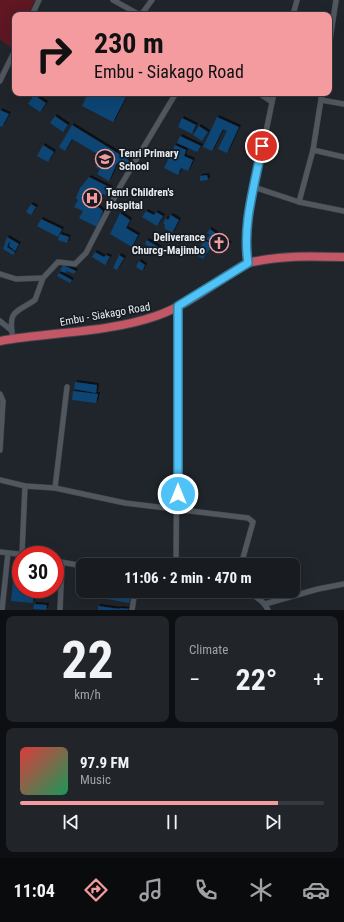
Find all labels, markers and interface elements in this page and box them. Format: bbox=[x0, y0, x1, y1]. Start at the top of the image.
text: 230 m bbox=[94, 27, 164, 60]
icon: right bbox=[28, 28, 80, 80]
text: Embu - Siakago Road bbox=[94, 61, 244, 82]
pin bbox=[245, 129, 279, 163]
icon: arrive bbox=[251, 135, 273, 157]
place label: Tenri Primary School bbox=[119, 147, 179, 173]
school or university icon: Tenri Primary School bbox=[94, 148, 116, 170]
place label: Tenri Children's Hospital bbox=[106, 186, 174, 212]
hospital icon: Tenri Children's Hospital bbox=[81, 187, 103, 209]
place label: Deliverance Churcg-Majimbo bbox=[132, 231, 206, 257]
church icon: Deliverance Churcg-Majimbo bbox=[208, 232, 230, 254]
street label: Embu - Siakago Road bbox=[59, 300, 151, 329]
position arrow bbox=[157, 473, 199, 515]
speed limit sign: 30 bbox=[12, 546, 64, 598]
text: 11:06 · 2 min · 470 m bbox=[124, 569, 252, 587]
text: 22 bbox=[61, 630, 114, 691]
text: Climate bbox=[189, 642, 228, 657]
text: 22° bbox=[236, 662, 278, 697]
text: − bbox=[189, 667, 200, 692]
text: + bbox=[313, 667, 324, 692]
text: km/h bbox=[74, 687, 101, 702]
text: 97.9 FM bbox=[80, 754, 129, 772]
text: Music bbox=[80, 772, 111, 787]
icon: previous bbox=[60, 811, 82, 833]
icon: pause bbox=[161, 811, 183, 833]
icon: next bbox=[262, 811, 284, 833]
icon: directions bbox=[82, 876, 110, 904]
icon: music bbox=[137, 876, 165, 904]
icon: phone bbox=[192, 876, 220, 904]
icon: climate bbox=[247, 876, 275, 904]
icon: car bbox=[302, 876, 330, 904]
text: 11:04 bbox=[14, 880, 55, 901]

